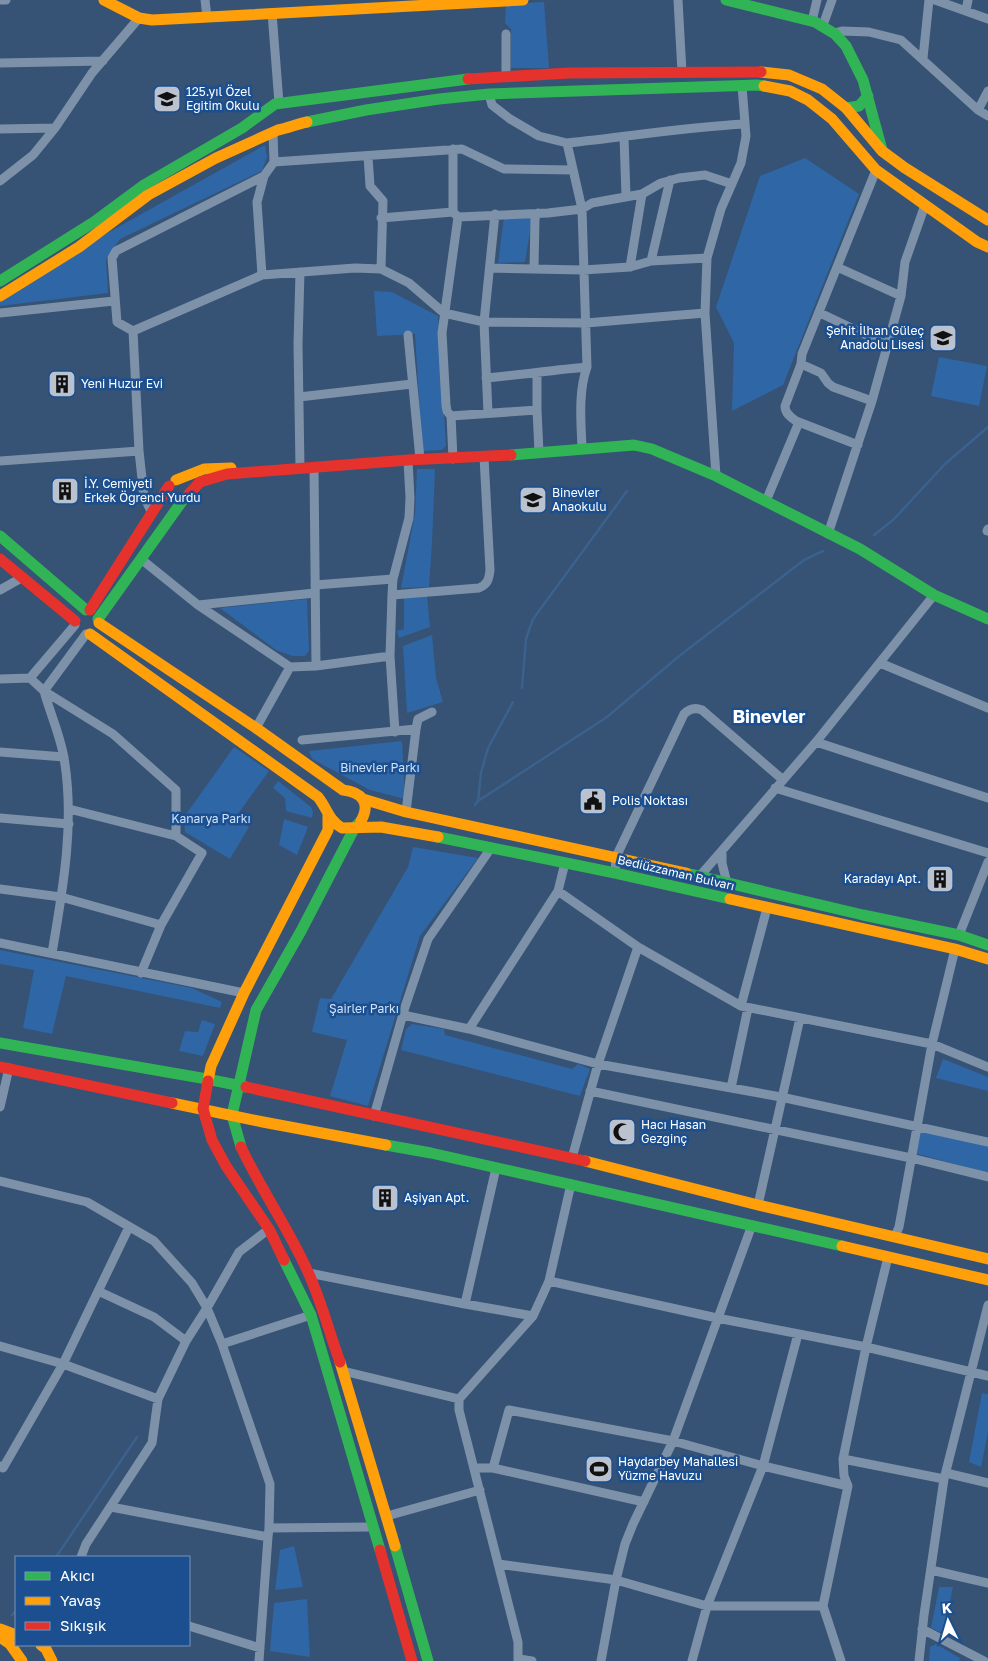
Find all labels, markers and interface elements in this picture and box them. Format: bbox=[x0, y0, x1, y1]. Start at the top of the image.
school or university icon: 125.yıl Özel Eğitim Okulu bbox=[152, 84, 182, 114]
place label: 125.yıl Özel Eğitim Okulu bbox=[186, 84, 259, 113]
place label: Şehit İlhan Güleç Anadolu Lisesi bbox=[826, 323, 924, 352]
school or university icon: Şehit İlhan Güleç Anadolu Lisesi bbox=[928, 323, 958, 353]
building icon: Yeni Huzur Evi bbox=[47, 369, 77, 399]
place label: Yeni Huzur Evi bbox=[81, 376, 163, 391]
building icon: İ.Y. Cemiyeti Erkek Öğrenci Yurdu bbox=[50, 476, 80, 506]
place label: İ.Y. Cemiyeti Erkek Öğrenci Yurdu bbox=[84, 476, 201, 505]
school or university icon: Binevler Anaokulu bbox=[518, 485, 548, 515]
place label: Binevler Anaokulu bbox=[552, 485, 607, 514]
district label: Binevler bbox=[732, 705, 806, 727]
park label: Binevler Parkı bbox=[340, 760, 420, 775]
public building icon: Polis Noktası bbox=[578, 786, 608, 816]
place label: Polis Noktası bbox=[612, 793, 688, 808]
park label: Kanarya Parkı bbox=[171, 811, 251, 826]
street label: Bediüzzaman Bulvarı bbox=[616, 852, 736, 893]
building icon: Karadayı Apt. bbox=[925, 864, 955, 894]
place label: Karadayı Apt. bbox=[844, 871, 921, 886]
park label: Şairler Parkı bbox=[329, 1001, 399, 1016]
mosque icon: Hacı Hasan Gezginç bbox=[607, 1117, 637, 1147]
place label: Hacı Hasan Gezginç bbox=[641, 1117, 706, 1146]
building icon: Aşiyan Apt. bbox=[370, 1183, 400, 1213]
place label: Aşiyan Apt. bbox=[404, 1190, 469, 1205]
sports icon: Haydarbey Mahallesi Yüzme Havuzu bbox=[584, 1454, 614, 1484]
place label: Haydarbey Mahallesi Yüzme Havuzu bbox=[618, 1454, 738, 1483]
legend bbox=[15, 1556, 190, 1646]
text: Akıcı bbox=[60, 1566, 95, 1584]
text: Yavaş bbox=[60, 1591, 101, 1609]
north arrow bbox=[923, 1596, 973, 1646]
text: K bbox=[941, 1599, 953, 1616]
text: Sıkışık bbox=[60, 1616, 107, 1634]

